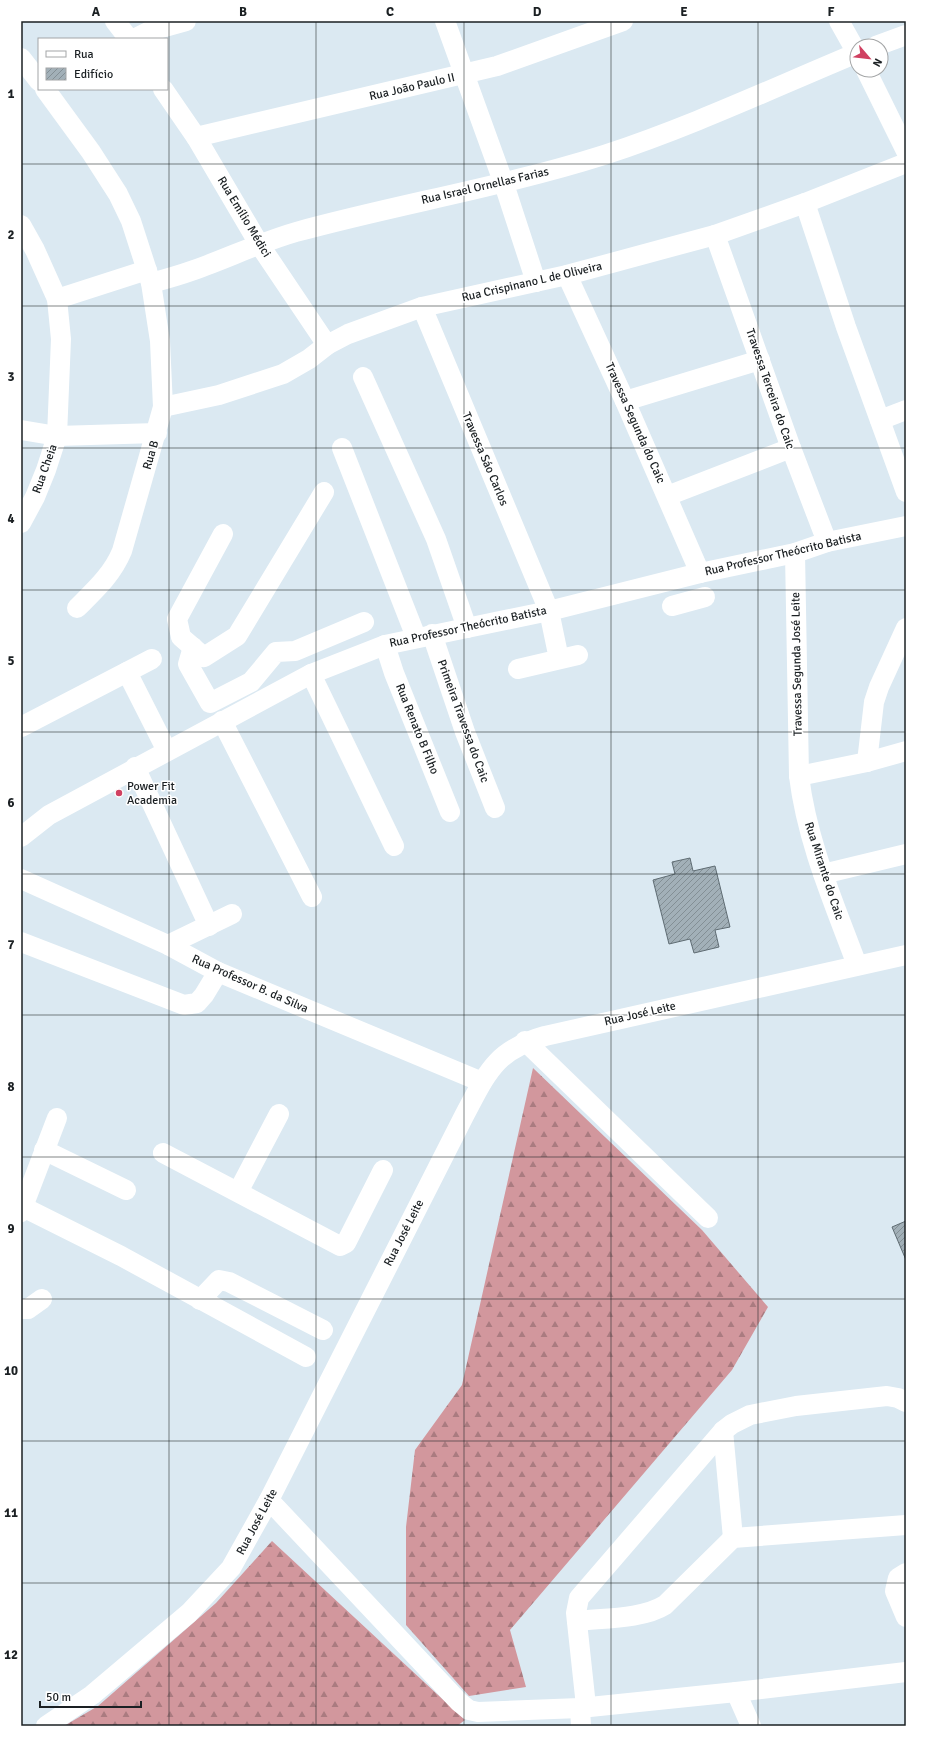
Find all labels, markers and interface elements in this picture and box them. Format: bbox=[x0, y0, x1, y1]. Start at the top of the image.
text: A bbox=[92, 4, 101, 20]
text: B bbox=[239, 4, 247, 20]
text: C bbox=[386, 4, 394, 20]
text: D bbox=[533, 4, 542, 20]
text: E bbox=[680, 4, 688, 20]
text: F bbox=[828, 4, 835, 20]
legend bbox=[38, 38, 168, 90]
north arrow bbox=[849, 38, 889, 78]
text: Rua bbox=[74, 47, 94, 62]
text: N bbox=[870, 56, 885, 69]
text: Edifício bbox=[74, 67, 113, 82]
street label: Rua João Paulo II bbox=[368, 70, 456, 104]
text: 1 bbox=[7, 86, 15, 102]
street label: Rua Israel Ornellas Farias bbox=[420, 164, 550, 208]
street label: Rua Emílio Médici bbox=[214, 174, 274, 260]
text: 2 bbox=[7, 227, 15, 243]
street label: Rua Crispinano L de Oliveira bbox=[460, 259, 604, 305]
street label: Travessa Terceira do Caic bbox=[742, 327, 798, 452]
street label: Travessa Segunda do Caic bbox=[602, 360, 669, 486]
text: 3 bbox=[7, 369, 15, 385]
street label: Travessa Sáo Carlos bbox=[459, 410, 511, 508]
street label: Rua B bbox=[140, 439, 162, 471]
street label: Rua Cheia bbox=[29, 442, 61, 496]
text: 4 bbox=[7, 511, 15, 527]
street label: Rua Professor Theócrito Batista bbox=[703, 529, 863, 579]
street label: Travessa Segunda José Leite bbox=[788, 592, 806, 736]
street label: Rua Professor Theócrito Batista bbox=[388, 603, 548, 651]
text: 5 bbox=[7, 653, 15, 669]
street label: Primeira Travessa do Caic bbox=[434, 657, 492, 785]
street label: Rua Renato B Filho bbox=[392, 681, 442, 777]
place label: Power Fit Academia bbox=[127, 779, 177, 808]
marker: Power Fit Academia bbox=[114, 788, 124, 798]
text: 6 bbox=[7, 795, 15, 811]
street label: Rua Mirante do Caic bbox=[801, 820, 847, 922]
text: 7 bbox=[7, 937, 15, 953]
street label: Rua Professor B. da Silva bbox=[189, 952, 311, 1016]
street label: Rua José Leite bbox=[603, 998, 677, 1030]
text: 8 bbox=[7, 1079, 15, 1095]
street label: Rua José Leite bbox=[381, 1197, 427, 1269]
text: 9 bbox=[7, 1221, 15, 1237]
text: 10 bbox=[4, 1363, 18, 1379]
street label: Rua José Leite bbox=[233, 1486, 281, 1558]
text: 11 bbox=[4, 1505, 18, 1521]
text: 12 bbox=[4, 1647, 18, 1663]
scale bar bbox=[40, 1683, 141, 1709]
text: 50 m bbox=[46, 1690, 71, 1705]

